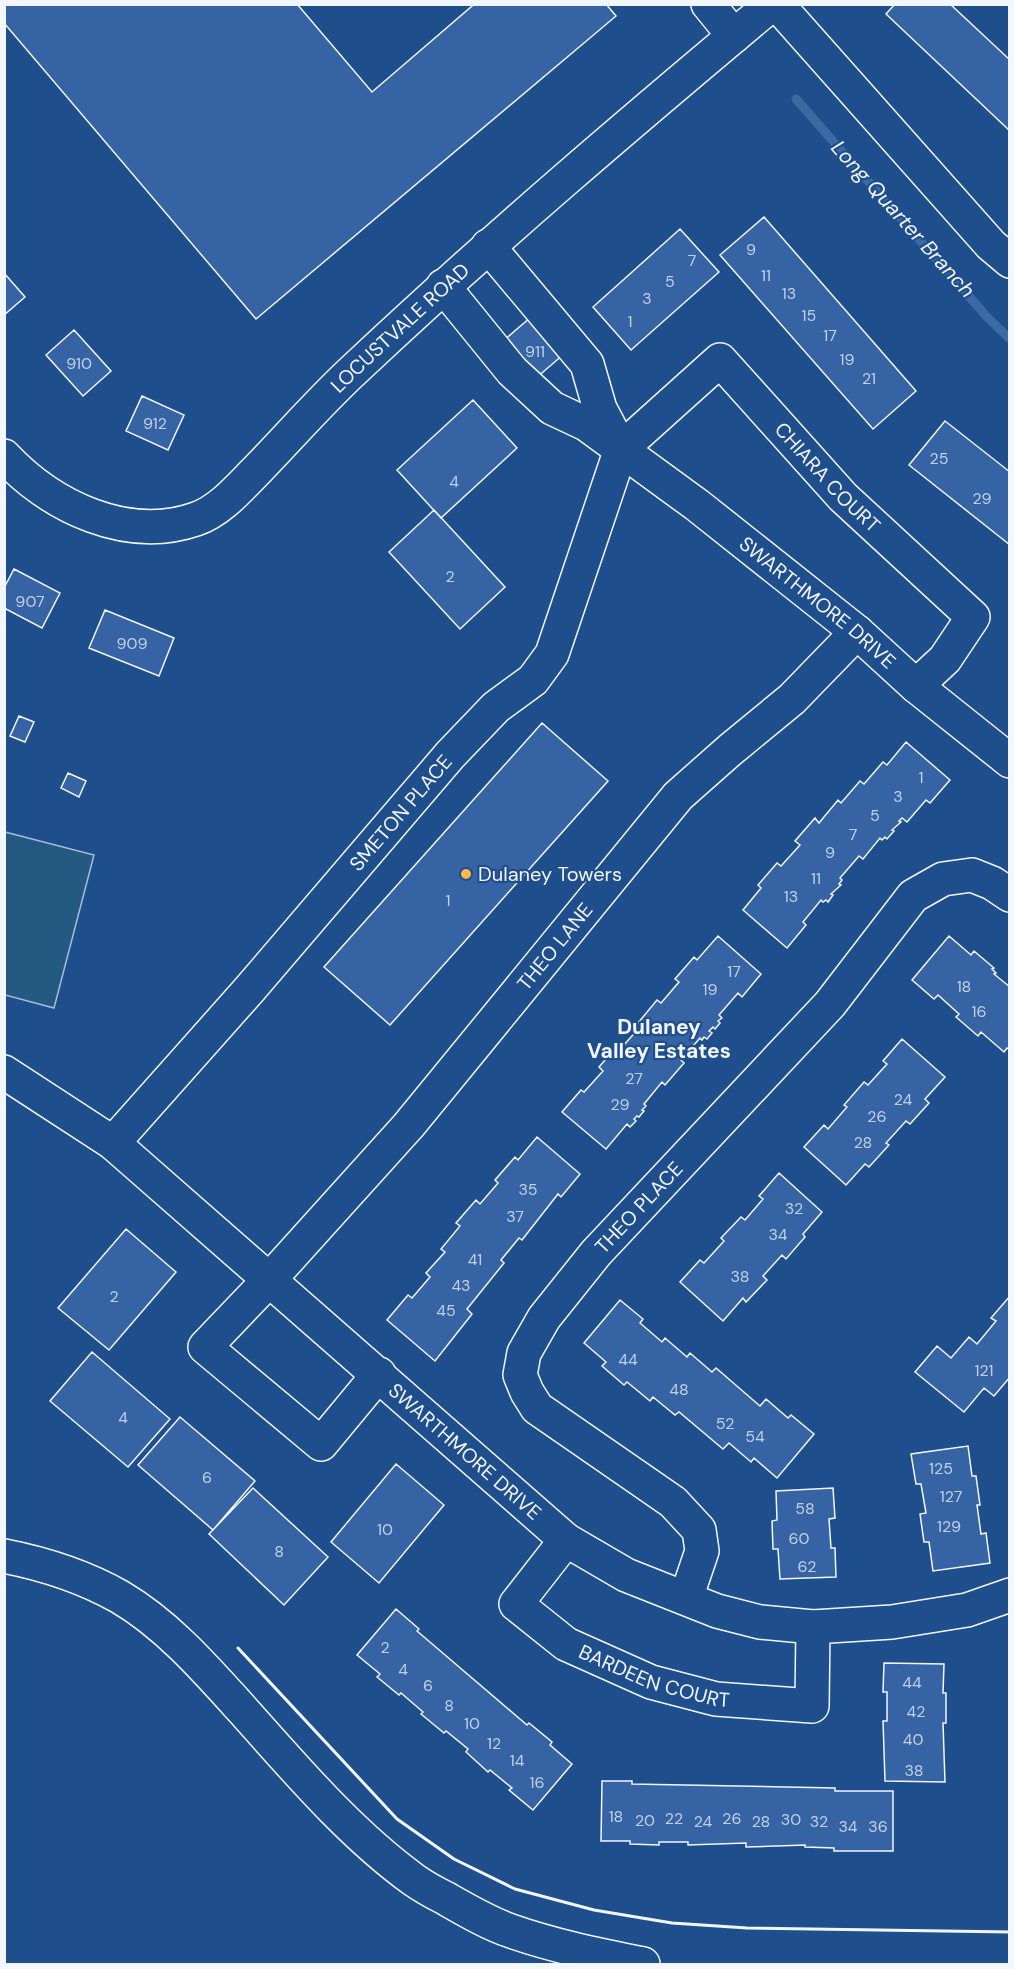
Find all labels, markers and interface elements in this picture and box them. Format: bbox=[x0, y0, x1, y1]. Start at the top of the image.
water label: Long Quarter Branch bbox=[825, 134, 981, 304]
house number: 9 bbox=[746, 239, 756, 260]
house number: 7 bbox=[688, 250, 696, 271]
street label: LOCUSTVALE ROAD bbox=[325, 257, 475, 398]
house number: 11 bbox=[761, 265, 771, 286]
house number: 5 bbox=[665, 271, 675, 292]
house number: 13 bbox=[782, 283, 796, 304]
house number: 3 bbox=[642, 288, 652, 309]
house number: 15 bbox=[802, 305, 816, 326]
house number: 1 bbox=[628, 311, 633, 332]
house number: 17 bbox=[823, 325, 837, 346]
house number: 911 bbox=[525, 341, 545, 362]
house number: 19 bbox=[839, 349, 855, 370]
house number: 910 bbox=[66, 353, 92, 374]
house number: 21 bbox=[862, 368, 876, 389]
house number: 912 bbox=[143, 413, 167, 434]
street label: CHIARA COURT bbox=[769, 417, 886, 538]
house number: 25 bbox=[930, 448, 948, 469]
house number: 4 bbox=[449, 471, 459, 492]
house number: 29 bbox=[972, 488, 992, 509]
street label: SWARTHMORE DRIVE bbox=[734, 531, 901, 674]
house number: 2 bbox=[445, 566, 455, 587]
house number: 907 bbox=[15, 591, 45, 612]
house number: 909 bbox=[116, 633, 148, 654]
street label: SMETON PLACE bbox=[344, 749, 458, 876]
house number: 1 bbox=[919, 767, 924, 788]
house number: 3 bbox=[893, 786, 903, 807]
house number: 5 bbox=[870, 805, 880, 826]
house number: 7 bbox=[849, 824, 857, 845]
house number: 9 bbox=[825, 842, 835, 863]
place label: Dulaney Towers bbox=[478, 861, 622, 887]
marker: Dulaney Towers bbox=[459, 867, 473, 881]
house number: 11 bbox=[811, 868, 821, 889]
house number: 13 bbox=[784, 886, 798, 907]
house number: 1 bbox=[446, 890, 451, 911]
street label: THEO LANE bbox=[511, 897, 598, 996]
house number: 17 bbox=[727, 961, 741, 982]
house number: 18 bbox=[957, 976, 971, 997]
house number: 19 bbox=[702, 979, 718, 1000]
house number: 16 bbox=[971, 1001, 987, 1022]
district label: Dulaney Valley Estates bbox=[587, 1013, 731, 1065]
house number: 27 bbox=[625, 1068, 643, 1089]
house number: 24 bbox=[894, 1089, 913, 1110]
house number: 29 bbox=[610, 1094, 630, 1115]
house number: 26 bbox=[867, 1106, 887, 1127]
house number: 28 bbox=[854, 1132, 872, 1153]
street label: THEO PLACE bbox=[589, 1156, 688, 1259]
house number: 35 bbox=[518, 1179, 538, 1200]
house number: 32 bbox=[785, 1198, 803, 1219]
house number: 37 bbox=[506, 1206, 524, 1227]
house number: 34 bbox=[768, 1224, 788, 1245]
house number: 41 bbox=[468, 1249, 482, 1270]
house number: 38 bbox=[730, 1266, 750, 1287]
house number: 43 bbox=[451, 1275, 471, 1296]
house number: 2 bbox=[109, 1286, 119, 1307]
house number: 45 bbox=[436, 1300, 456, 1321]
house number: 44 bbox=[618, 1349, 638, 1370]
house number: 121 bbox=[974, 1360, 994, 1381]
street label: SWARTHMORE DRIVE bbox=[383, 1377, 547, 1525]
house number: 48 bbox=[669, 1379, 689, 1400]
house number: 4 bbox=[118, 1407, 128, 1428]
house number: 52 bbox=[716, 1413, 734, 1434]
house number: 54 bbox=[745, 1426, 765, 1447]
house number: 125 bbox=[929, 1458, 953, 1479]
house number: 6 bbox=[202, 1467, 212, 1488]
house number: 127 bbox=[940, 1486, 962, 1507]
house number: 58 bbox=[795, 1498, 815, 1519]
house number: 129 bbox=[937, 1516, 961, 1537]
house number: 10 bbox=[377, 1519, 393, 1540]
house number: 60 bbox=[789, 1528, 810, 1549]
house number: 8 bbox=[274, 1541, 284, 1562]
house number: 62 bbox=[798, 1556, 816, 1577]
house number: 2 bbox=[380, 1637, 390, 1658]
street label: BARDEEN COURT bbox=[575, 1638, 731, 1713]
house number: 4 bbox=[398, 1659, 408, 1680]
house number: 44 bbox=[902, 1672, 922, 1693]
house number: 6 bbox=[423, 1675, 433, 1696]
house number: 8 bbox=[444, 1695, 454, 1716]
house number: 42 bbox=[907, 1701, 925, 1722]
house number: 10 bbox=[464, 1713, 480, 1734]
house number: 40 bbox=[903, 1729, 923, 1750]
house number: 12 bbox=[487, 1733, 501, 1754]
house number: 14 bbox=[510, 1750, 525, 1771]
house number: 38 bbox=[904, 1760, 924, 1781]
house number: 16 bbox=[529, 1772, 545, 1793]
house number: 18 bbox=[609, 1806, 623, 1827]
house number: 22 bbox=[665, 1808, 683, 1829]
house number: 26 bbox=[722, 1808, 742, 1829]
house number: 30 bbox=[781, 1809, 801, 1830]
house number: 20 bbox=[635, 1810, 655, 1831]
house number: 24 bbox=[694, 1811, 713, 1832]
house number: 28 bbox=[752, 1811, 770, 1832]
house number: 32 bbox=[810, 1811, 828, 1832]
house number: 34 bbox=[838, 1816, 858, 1837]
house number: 36 bbox=[868, 1816, 888, 1837]

